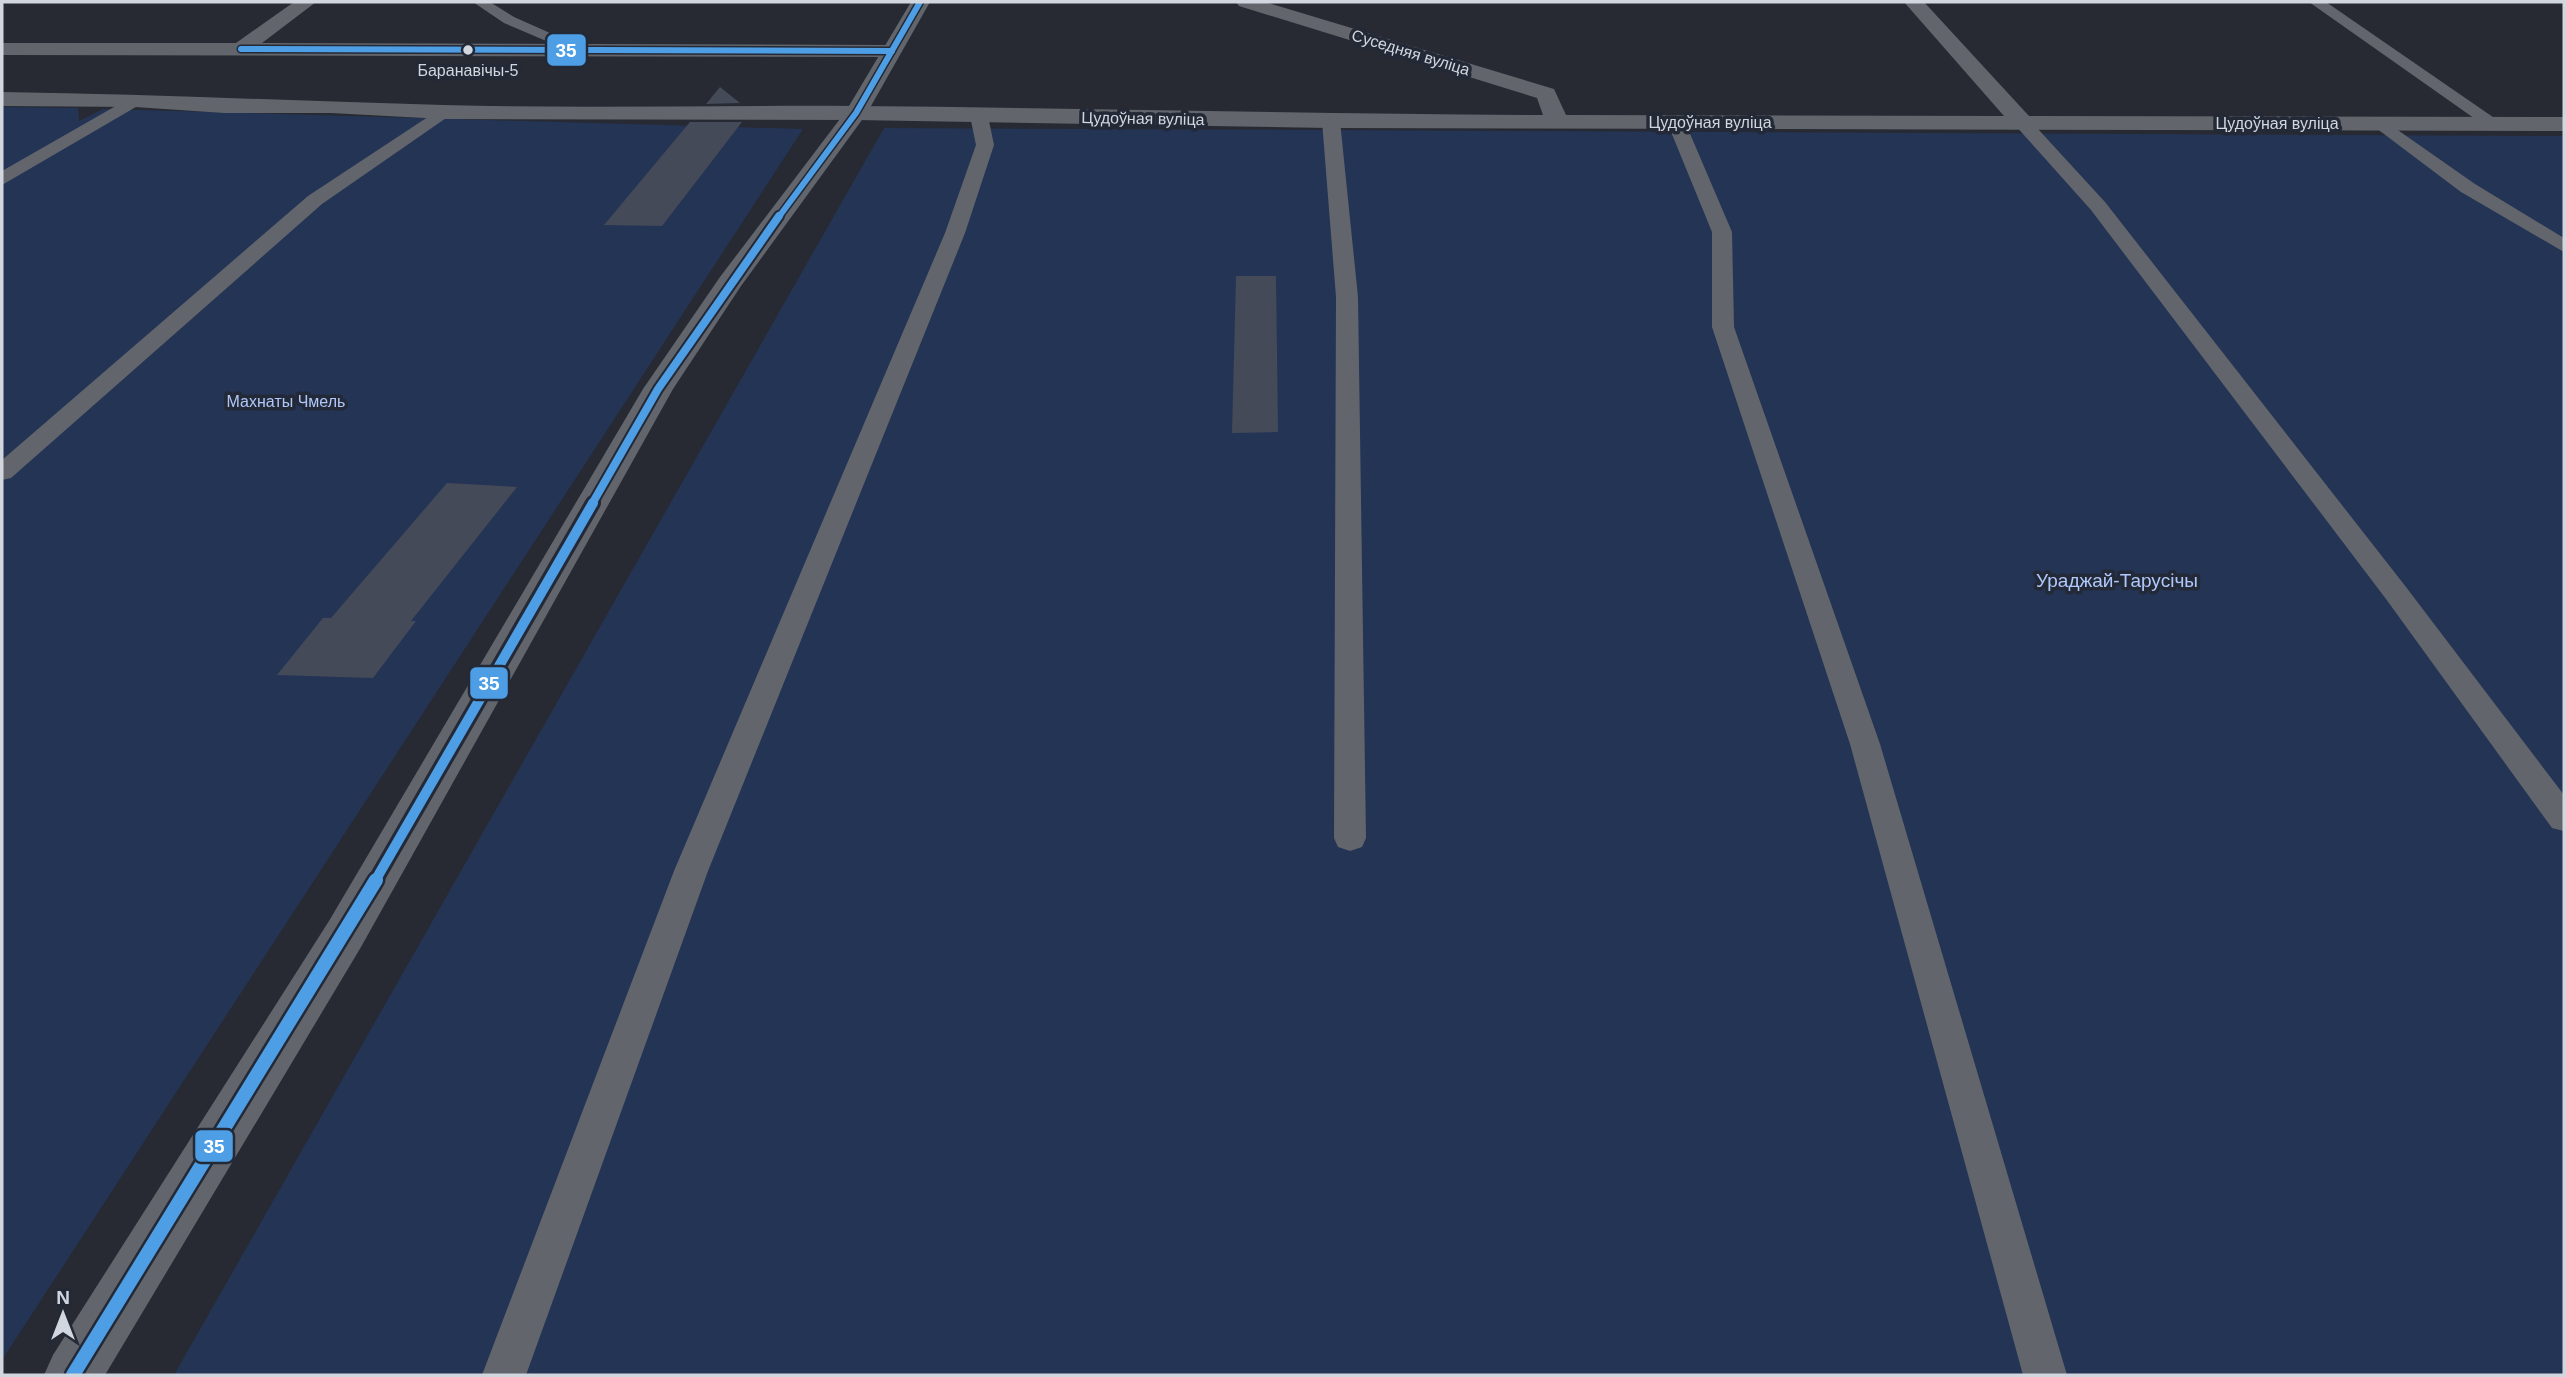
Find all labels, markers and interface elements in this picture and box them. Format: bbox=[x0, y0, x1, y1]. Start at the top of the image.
street label: Суседняя вуліца bbox=[1350, 26, 1472, 79]
line badge: 35 bbox=[546, 33, 587, 67]
text: 35 bbox=[555, 40, 577, 61]
marker: Баранавічы-5 bbox=[461, 43, 475, 57]
place label: Баранавічы-5 bbox=[417, 62, 519, 79]
street label: Цудоўная вуліца bbox=[1081, 109, 1205, 128]
street label: Цудоўная вуліца bbox=[1648, 114, 1772, 131]
street label: Цудоўная вуліца bbox=[2215, 115, 2339, 132]
park label: Махнаты Чмель bbox=[227, 393, 345, 410]
park label: Ураджай-Тарусічы bbox=[2036, 570, 2198, 591]
line badge: 35 bbox=[469, 666, 509, 700]
text: 35 bbox=[478, 673, 500, 694]
line badge: 35 bbox=[194, 1129, 234, 1163]
text: 35 bbox=[203, 1136, 225, 1157]
north arrow bbox=[28, 1279, 98, 1349]
text: N bbox=[56, 1287, 70, 1308]

